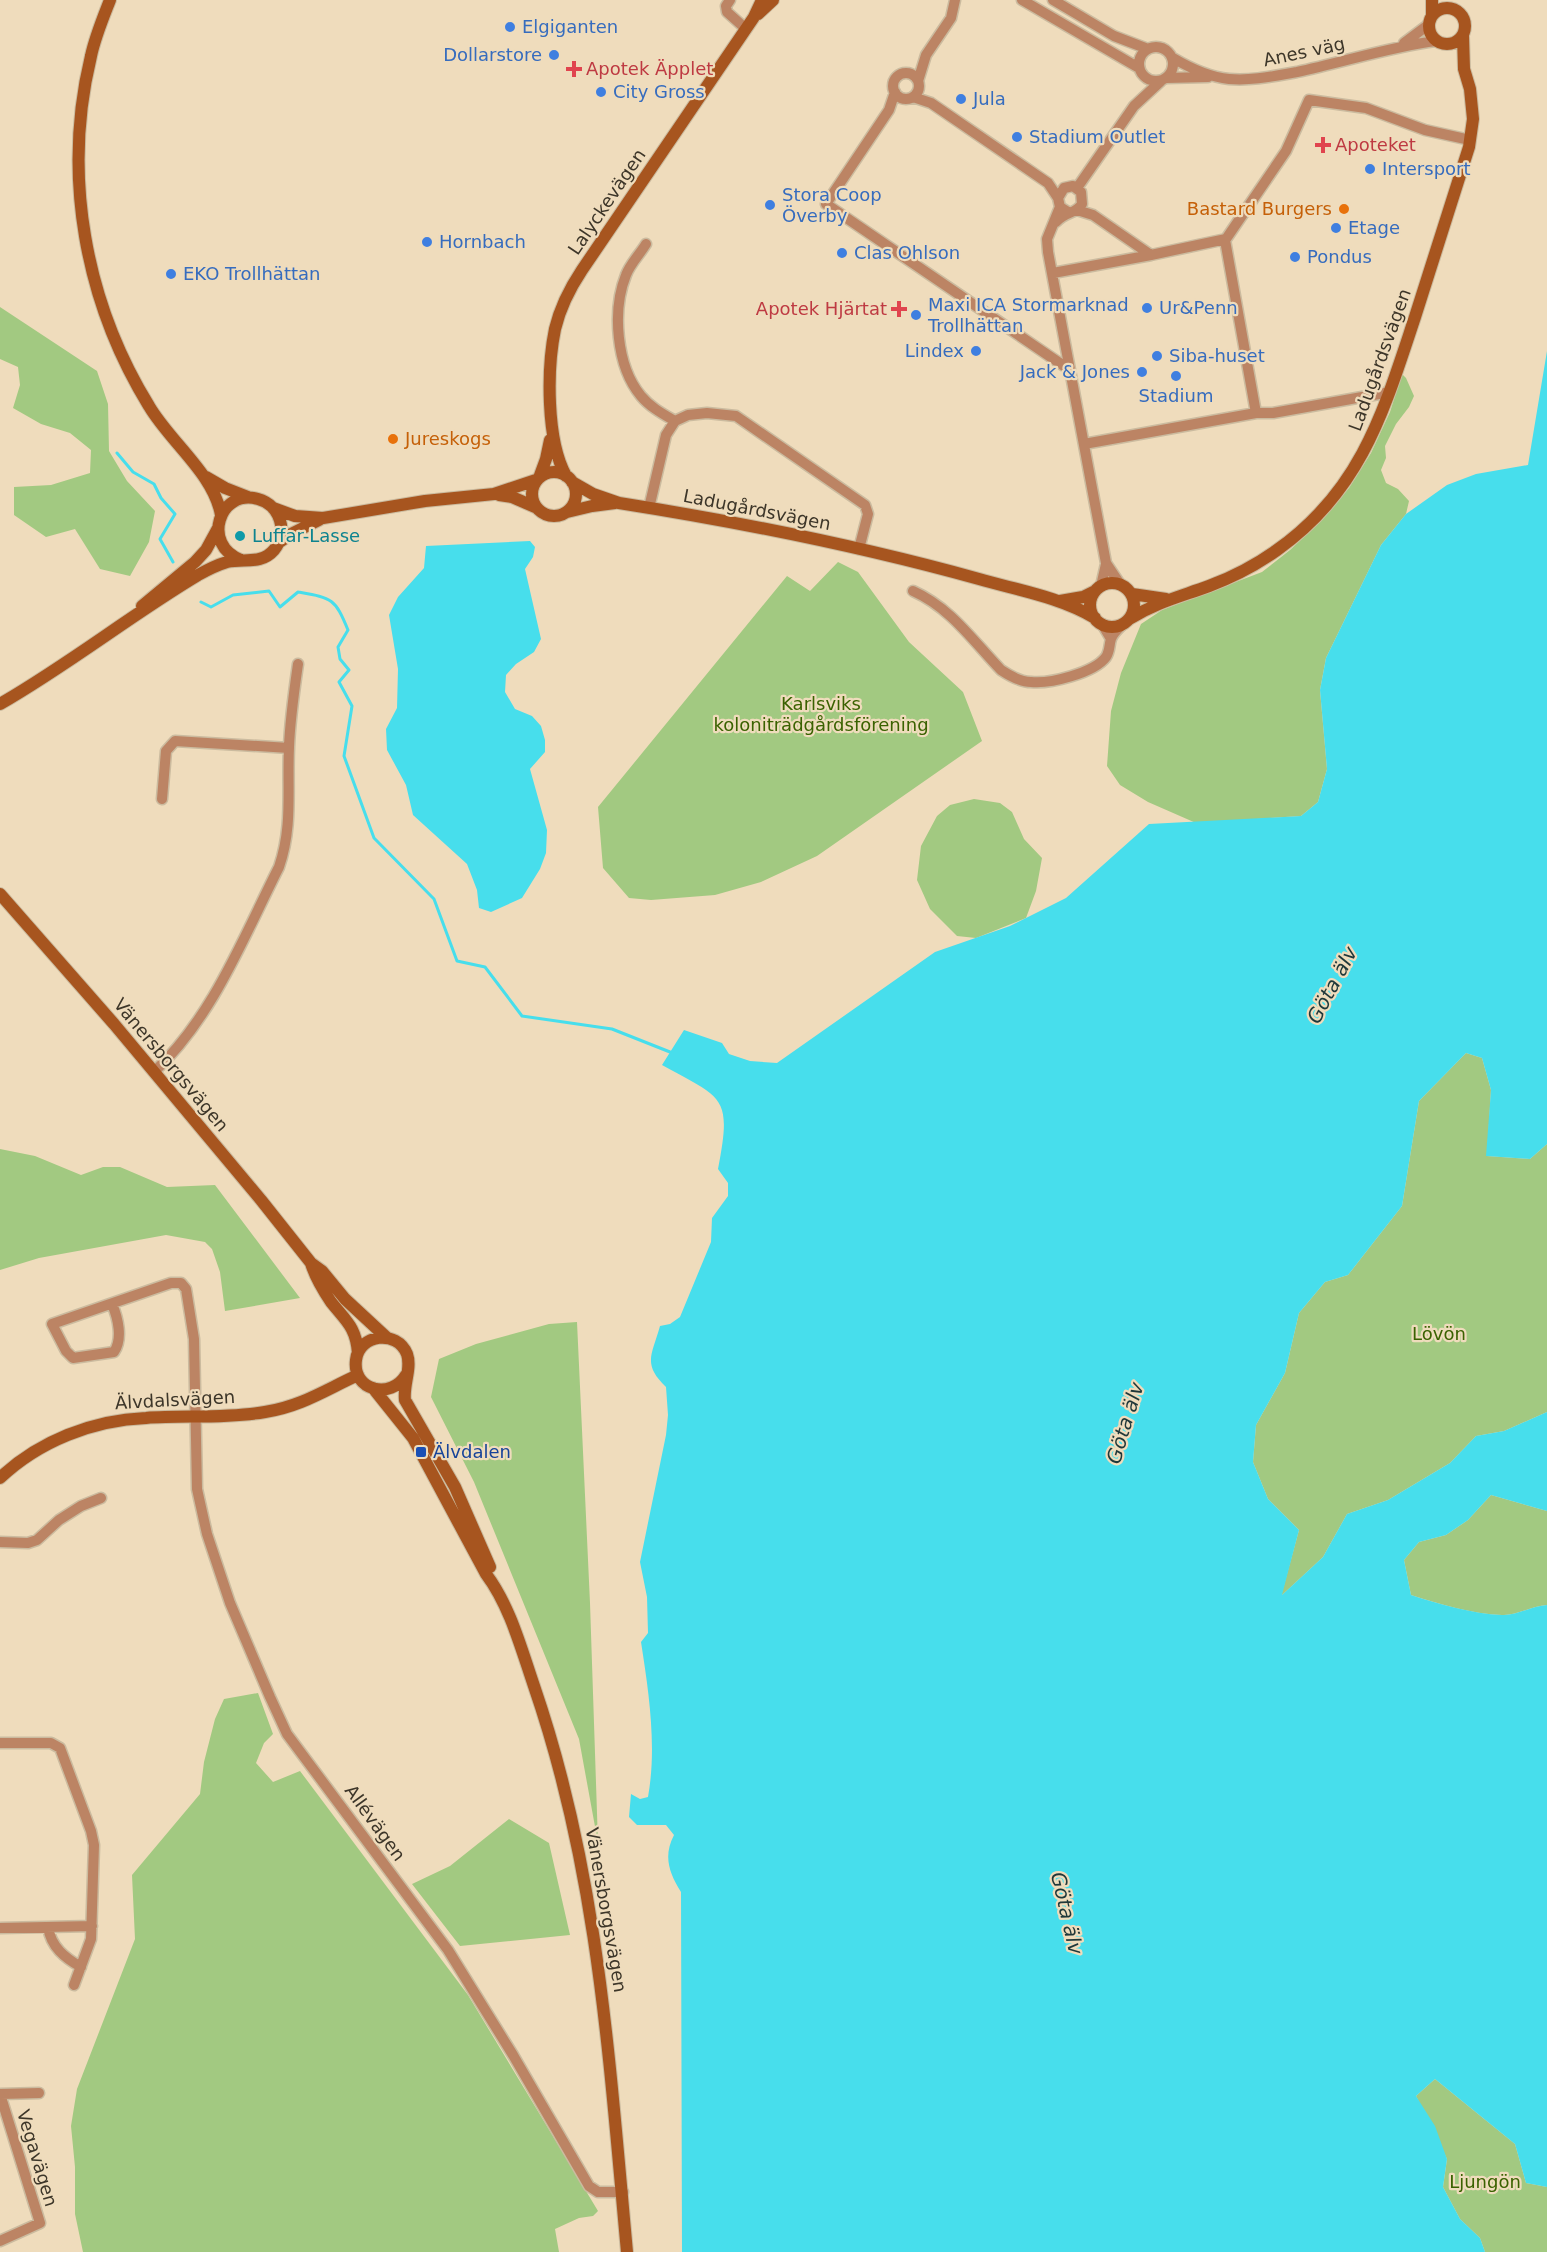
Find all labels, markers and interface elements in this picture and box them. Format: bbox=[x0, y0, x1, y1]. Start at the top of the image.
place label: Elgiganten bbox=[522, 16, 618, 37]
marker: Elgiganten bbox=[503, 20, 517, 34]
street label: Anes väg bbox=[1261, 33, 1347, 70]
place label: Dollarstore bbox=[443, 44, 542, 65]
marker: Dollarstore bbox=[547, 48, 561, 62]
place label: Apotek Äpplet bbox=[586, 58, 713, 79]
marker: Apotek Äpplet bbox=[567, 62, 581, 76]
place label: City Gross bbox=[613, 81, 705, 102]
marker: City Gross bbox=[594, 85, 608, 99]
place label: Jula bbox=[972, 88, 1006, 109]
marker: Jula bbox=[954, 92, 968, 106]
place label: Stadium Outlet bbox=[1029, 126, 1165, 147]
marker: Stadium Outlet bbox=[1010, 130, 1024, 144]
place label: Apoteket bbox=[1335, 134, 1416, 155]
marker: Apoteket bbox=[1316, 138, 1330, 152]
street label: Lalyckevägen bbox=[563, 145, 650, 259]
place label: Intersport bbox=[1382, 158, 1471, 179]
marker: Intersport bbox=[1363, 162, 1377, 176]
place label: Stora Coop Överby bbox=[782, 184, 882, 226]
marker: Stora Coop Överby bbox=[763, 198, 777, 212]
place label: Bastard Burgers bbox=[1187, 198, 1332, 219]
marker: Bastard Burgers bbox=[1337, 202, 1351, 216]
place label: Etage bbox=[1348, 217, 1400, 238]
marker: Etage bbox=[1329, 221, 1343, 235]
place label: Hornbach bbox=[439, 231, 526, 252]
marker: Hornbach bbox=[420, 235, 434, 249]
place label: Clas Ohlson bbox=[854, 242, 960, 263]
marker: Clas Ohlson bbox=[835, 246, 849, 260]
place label: Pondus bbox=[1307, 246, 1372, 267]
marker: Pondus bbox=[1288, 250, 1302, 264]
place label: EKO Trollhättan bbox=[183, 263, 320, 284]
marker: EKO Trollhättan bbox=[164, 267, 178, 281]
street label: Ladugårdsvägen bbox=[1344, 286, 1415, 434]
place label: Maxi ICA Stormarknad Trollhättan bbox=[927, 294, 1129, 336]
place label: Ur&Penn bbox=[1159, 297, 1238, 318]
place label: Apotek Hjärtat bbox=[756, 298, 887, 319]
marker: Ur&Penn bbox=[1140, 301, 1154, 315]
marker: Apotek Hjärtat bbox=[892, 302, 906, 316]
marker: Maxi ICA Stormarknad Trollhättan bbox=[909, 308, 923, 322]
place label: Lindex bbox=[905, 340, 964, 361]
marker: Lindex bbox=[969, 344, 983, 358]
place label: Siba-huset bbox=[1169, 345, 1265, 366]
marker: Siba-huset bbox=[1150, 349, 1164, 363]
place label: Jack & Jones bbox=[1019, 361, 1130, 382]
marker: Jack & Jones bbox=[1135, 365, 1149, 379]
marker: Stadium bbox=[1169, 369, 1183, 383]
place label: Stadium bbox=[1139, 385, 1213, 406]
place label: Jureskogs bbox=[404, 428, 491, 449]
marker: Jureskogs bbox=[386, 432, 400, 446]
street label: Ladugårdsvägen bbox=[682, 485, 833, 534]
place label: Luffar-Lasse bbox=[252, 525, 360, 546]
marker: Luffar-Lasse bbox=[233, 529, 247, 543]
park label: Karlsviks koloniträdgårdsförening bbox=[713, 693, 929, 735]
water label: Göta älv bbox=[1302, 941, 1363, 1028]
street label: Vänersborgsvägen bbox=[110, 994, 233, 1135]
park label: Lövön bbox=[1412, 1323, 1466, 1344]
water label: Göta älv bbox=[1101, 1378, 1149, 1467]
street label: Älvdalsvägen bbox=[114, 1386, 236, 1413]
place label: Älvdalen bbox=[433, 1441, 511, 1462]
marker: Älvdalen bbox=[414, 1445, 428, 1459]
street label: Allévägen bbox=[341, 1781, 410, 1865]
street label: Vänersborgsvägen bbox=[582, 1826, 631, 1994]
water label: Göta älv bbox=[1046, 1869, 1088, 1958]
street label: Vegavägen bbox=[13, 2107, 62, 2209]
park label: Ljungön bbox=[1449, 2171, 1521, 2192]

